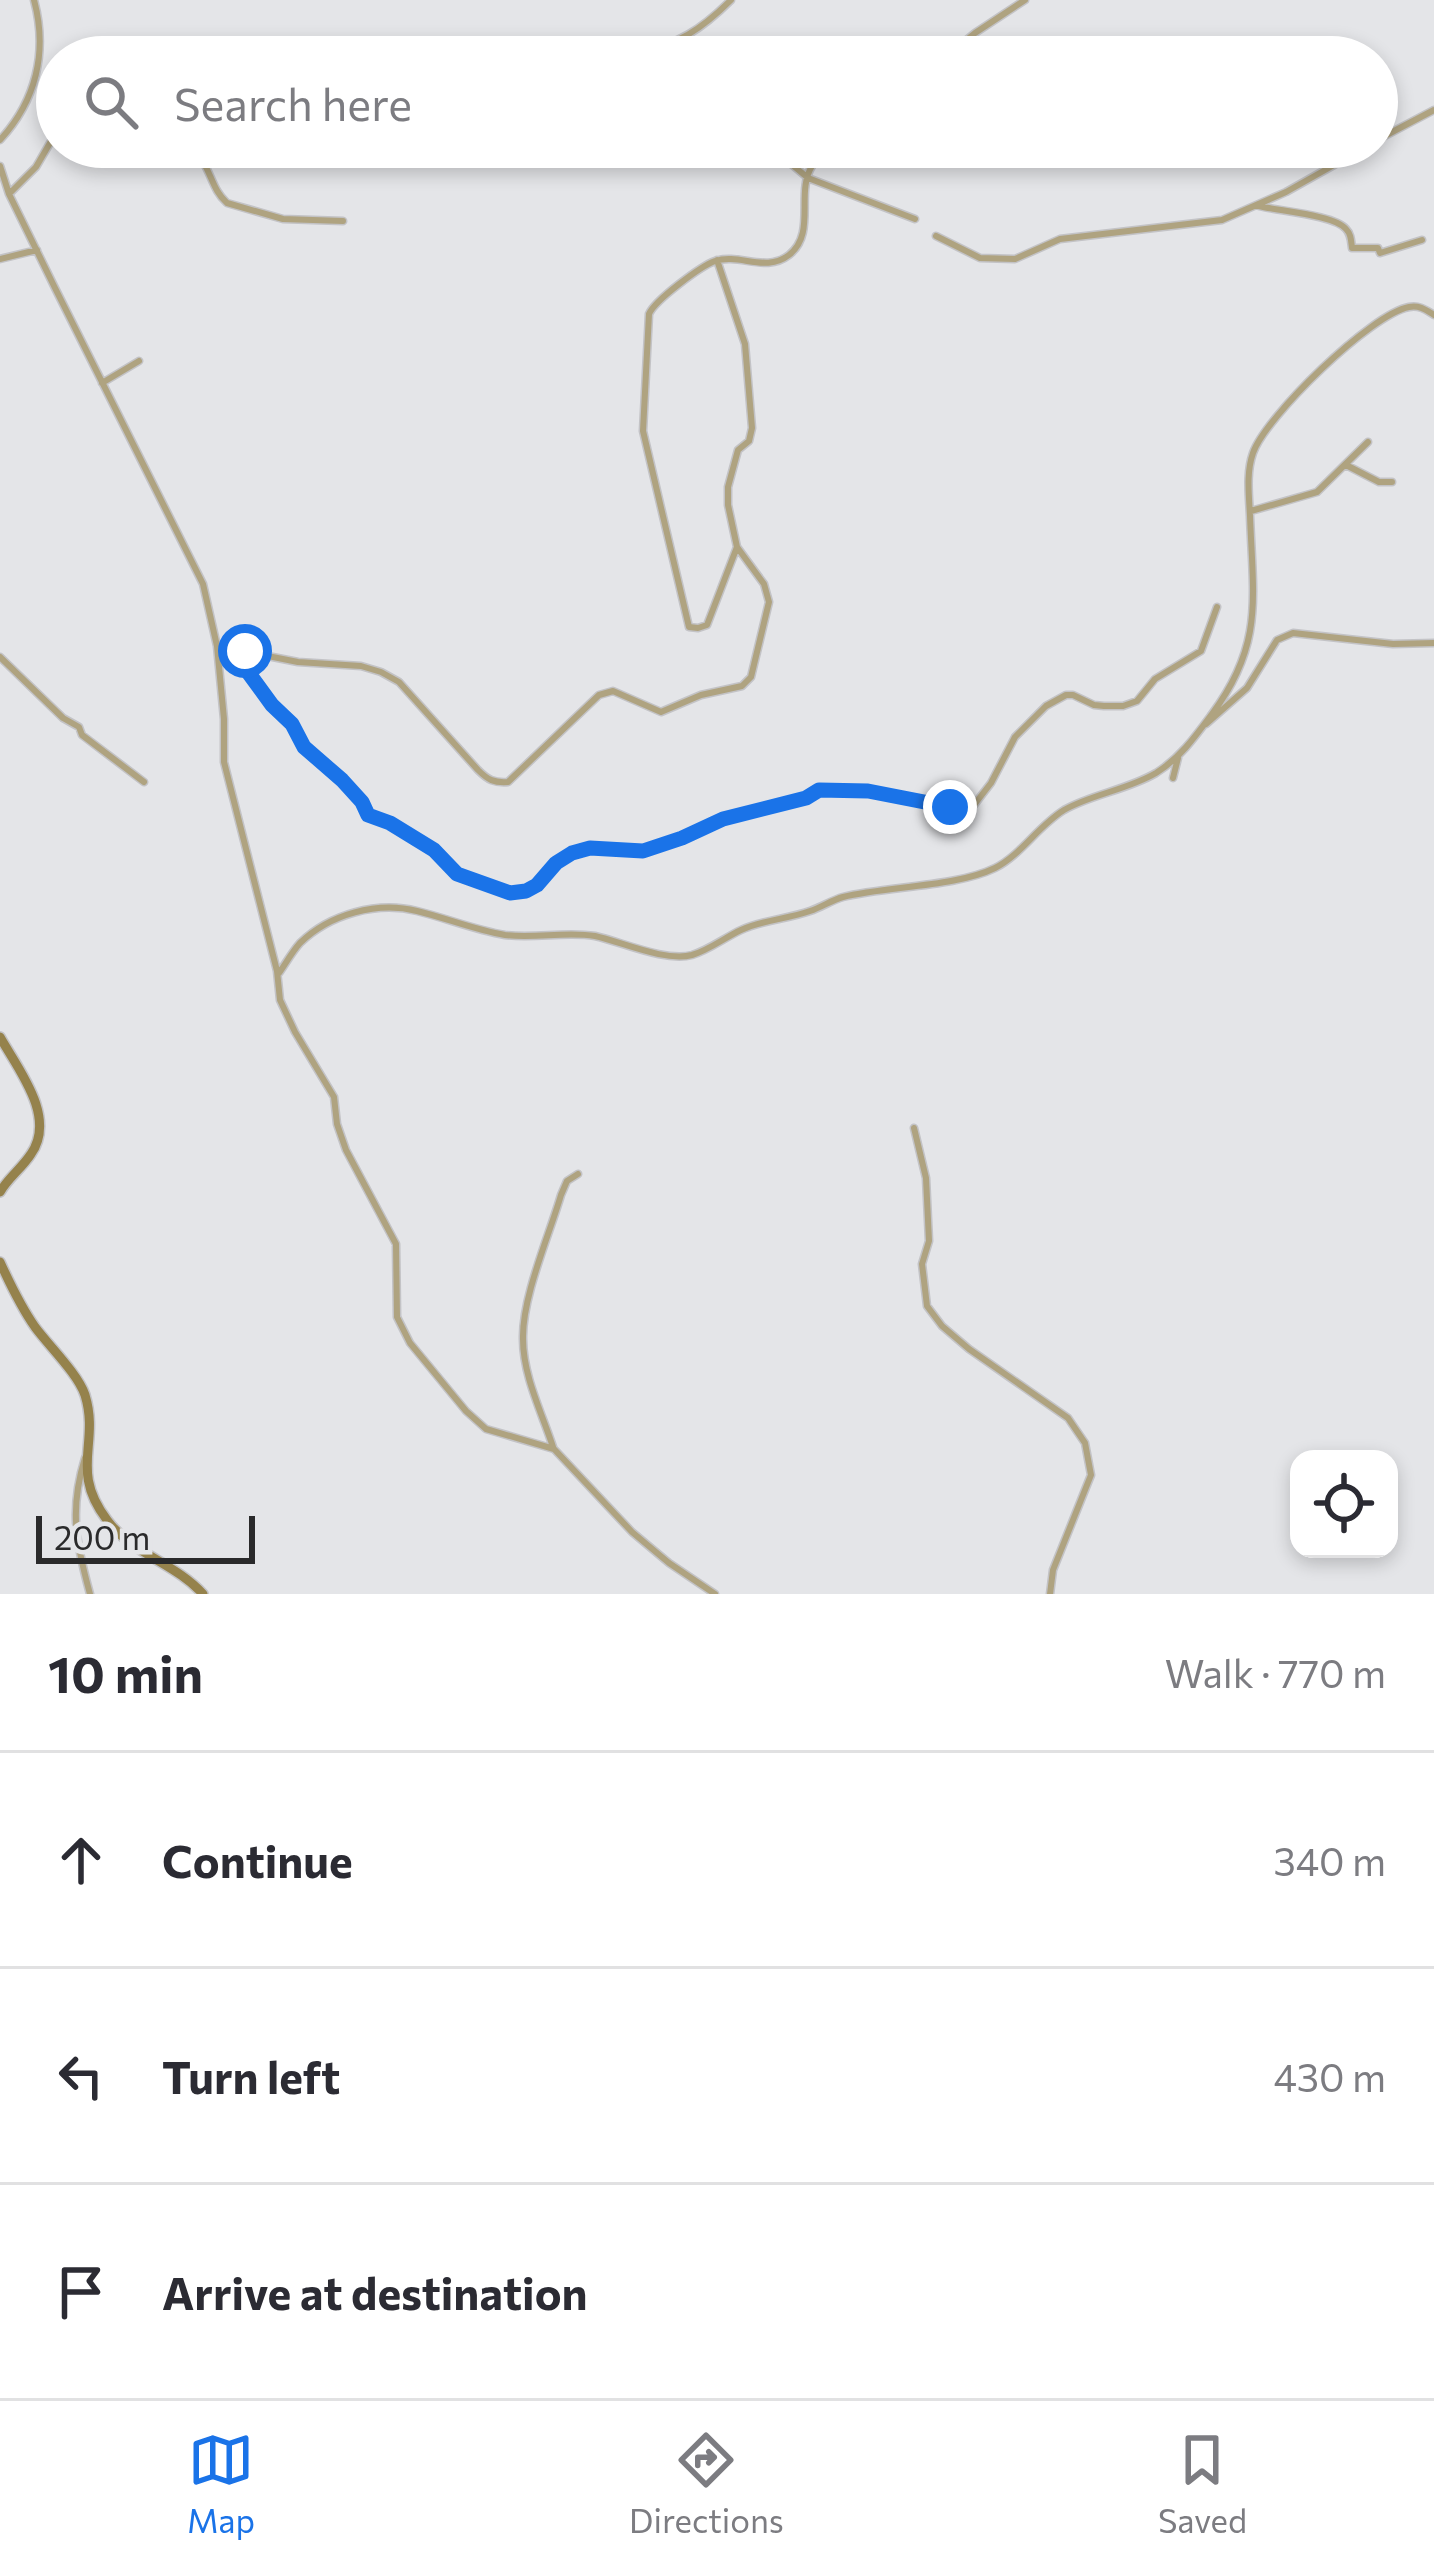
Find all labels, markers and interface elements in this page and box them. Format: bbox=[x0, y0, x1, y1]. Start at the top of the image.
search box bbox=[36, 36, 1398, 168]
icon: search bbox=[78, 69, 144, 135]
text: Search here bbox=[174, 75, 412, 130]
route start bbox=[218, 624, 272, 678]
route end bbox=[923, 780, 977, 834]
map controls bbox=[1290, 1450, 1398, 1558]
button: locate bbox=[1290, 1450, 1398, 1558]
scale bar bbox=[36, 1510, 255, 1563]
text: 200 m bbox=[54, 1516, 150, 1557]
text: 10 min bbox=[48, 1641, 203, 1704]
text: Walk · 770 m bbox=[1165, 1648, 1386, 1696]
icon: ahead bbox=[48, 1827, 114, 1893]
text: Continue bbox=[162, 1832, 353, 1887]
text: 340 m bbox=[1273, 1836, 1386, 1884]
icon: left bbox=[48, 2043, 114, 2109]
text: Turn left bbox=[162, 2048, 340, 2103]
text: 430 m bbox=[1273, 2052, 1386, 2100]
icon: arrive bbox=[48, 2259, 114, 2325]
text: Arrive at destination bbox=[162, 2264, 588, 2319]
tab: Map bbox=[187, 2427, 255, 2540]
tab: Directions bbox=[629, 2427, 784, 2540]
tab: Saved bbox=[1158, 2427, 1247, 2540]

